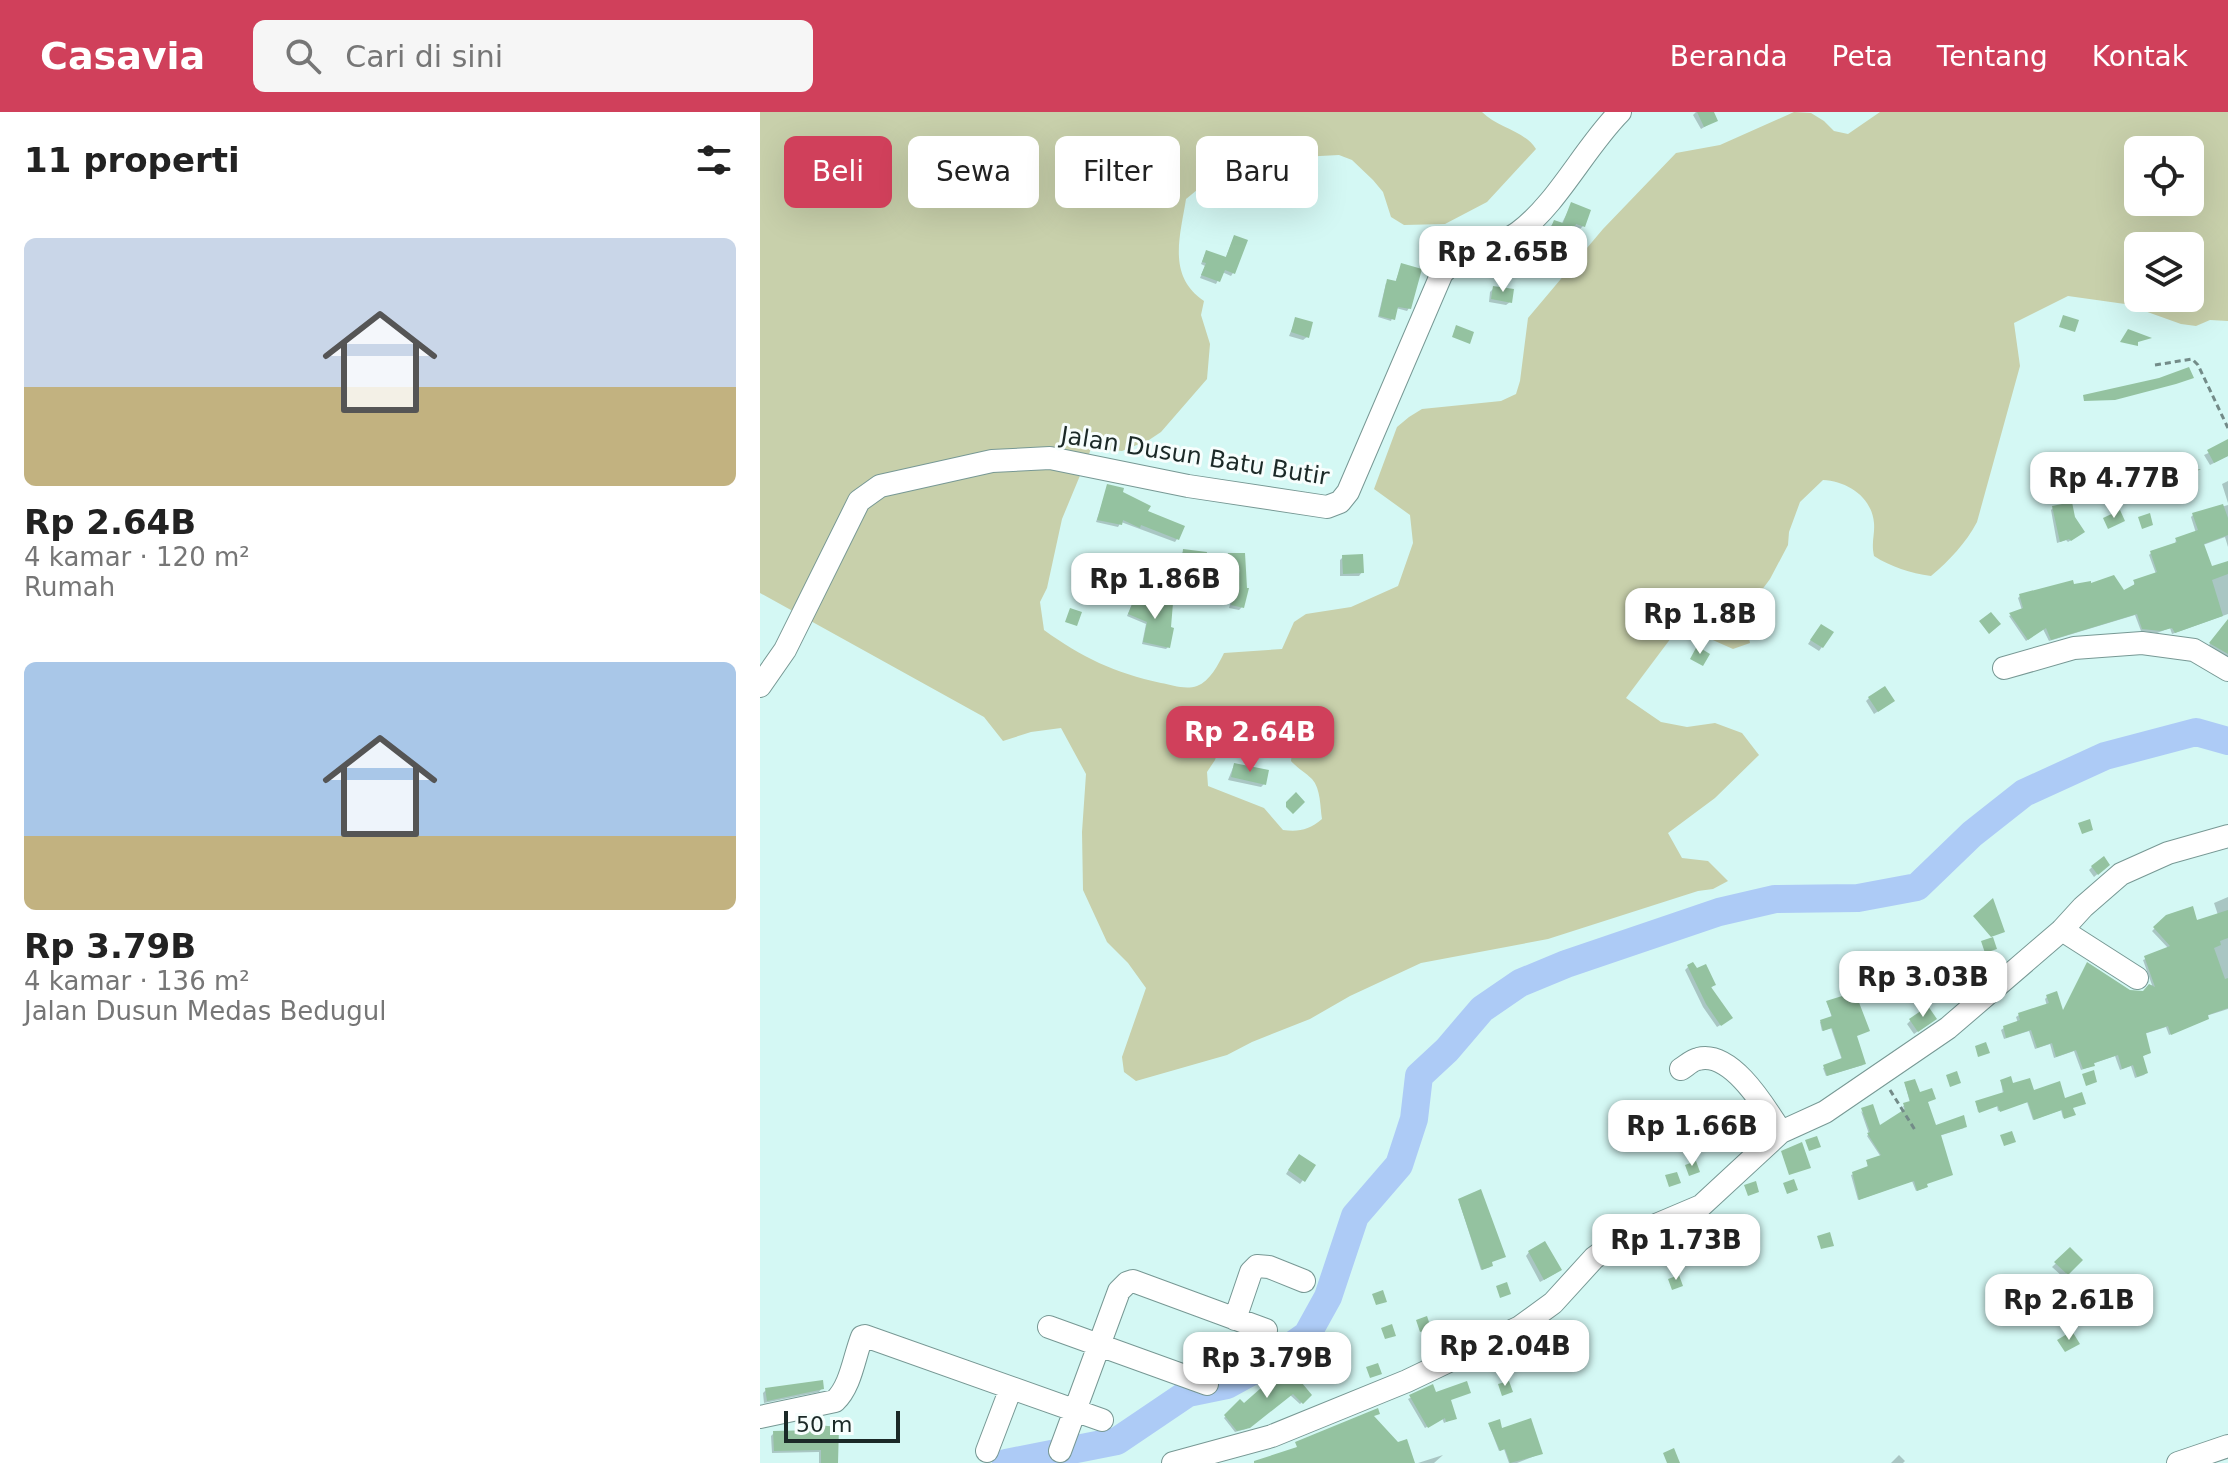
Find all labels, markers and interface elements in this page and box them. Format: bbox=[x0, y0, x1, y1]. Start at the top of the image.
search box bbox=[253, 20, 813, 92]
text: Casavia bbox=[40, 34, 205, 78]
icon: search bbox=[281, 34, 325, 78]
text: Cari di sini bbox=[345, 39, 503, 74]
text: Beranda bbox=[1670, 40, 1788, 73]
text: Peta bbox=[1832, 40, 1893, 73]
text: Tentang bbox=[1937, 40, 2048, 73]
text: Kontak bbox=[2092, 40, 2188, 73]
chip: Beli bbox=[784, 136, 892, 208]
chip: Sewa bbox=[908, 136, 1039, 208]
chip: Filter bbox=[1055, 136, 1180, 208]
chip: Baru bbox=[1196, 136, 1318, 208]
map controls bbox=[2124, 136, 2204, 312]
button: locate bbox=[2124, 136, 2204, 216]
icon: filters bbox=[692, 138, 736, 182]
text: 11 properti bbox=[24, 140, 240, 180]
pin: Rp 2.65B bbox=[1420, 226, 1586, 294]
button: layers bbox=[2124, 232, 2204, 312]
text: Rp 2.65B bbox=[1437, 237, 1569, 267]
icon: home bbox=[308, 290, 452, 434]
street label: Jalan Dusun Batu Butir bbox=[1057, 421, 1331, 491]
pin: Rp 4.77B bbox=[2031, 452, 2197, 520]
text: Rp 4.77B bbox=[2048, 463, 2180, 493]
text: Rp 2.64B bbox=[24, 502, 196, 542]
text: 4 kamar · 120 m² bbox=[24, 542, 250, 572]
pin: Rp 1.86B bbox=[1072, 553, 1238, 621]
text: Rp 1.86B bbox=[1089, 564, 1221, 594]
text: Rumah bbox=[24, 572, 115, 602]
pin: Rp 1.8B bbox=[1626, 588, 1774, 656]
text: Rp 1.8B bbox=[1643, 599, 1757, 629]
pin: Rp 2.64B bbox=[1167, 706, 1333, 774]
icon: home bbox=[308, 714, 452, 858]
text: Rp 2.64B bbox=[1184, 717, 1316, 747]
text: Rp 3.79B bbox=[24, 926, 196, 966]
pin: Rp 3.03B bbox=[1840, 951, 2006, 1019]
text: Rp 3.03B bbox=[1857, 962, 1989, 992]
text: 4 kamar · 136 m² bbox=[24, 966, 250, 996]
text: Jalan Dusun Medas Bedugul bbox=[24, 996, 386, 1026]
pin: Rp 1.66B bbox=[1609, 1100, 1775, 1168]
text: Rp 1.66B bbox=[1626, 1111, 1758, 1141]
pin: Rp 1.73B bbox=[1593, 1214, 1759, 1282]
text: Rp 1.73B bbox=[1610, 1225, 1742, 1255]
pin: Rp 2.61B bbox=[1986, 1274, 2152, 1342]
text: Rp 2.61B bbox=[2003, 1285, 2135, 1315]
pin: Rp 2.04B bbox=[1422, 1320, 1588, 1388]
text: Rp 2.04B bbox=[1439, 1331, 1571, 1361]
pin: Rp 3.79B bbox=[1184, 1332, 1350, 1400]
text: Rp 3.79B bbox=[1201, 1343, 1333, 1373]
scale bar bbox=[784, 1407, 900, 1443]
text: 50 m bbox=[796, 1412, 852, 1437]

